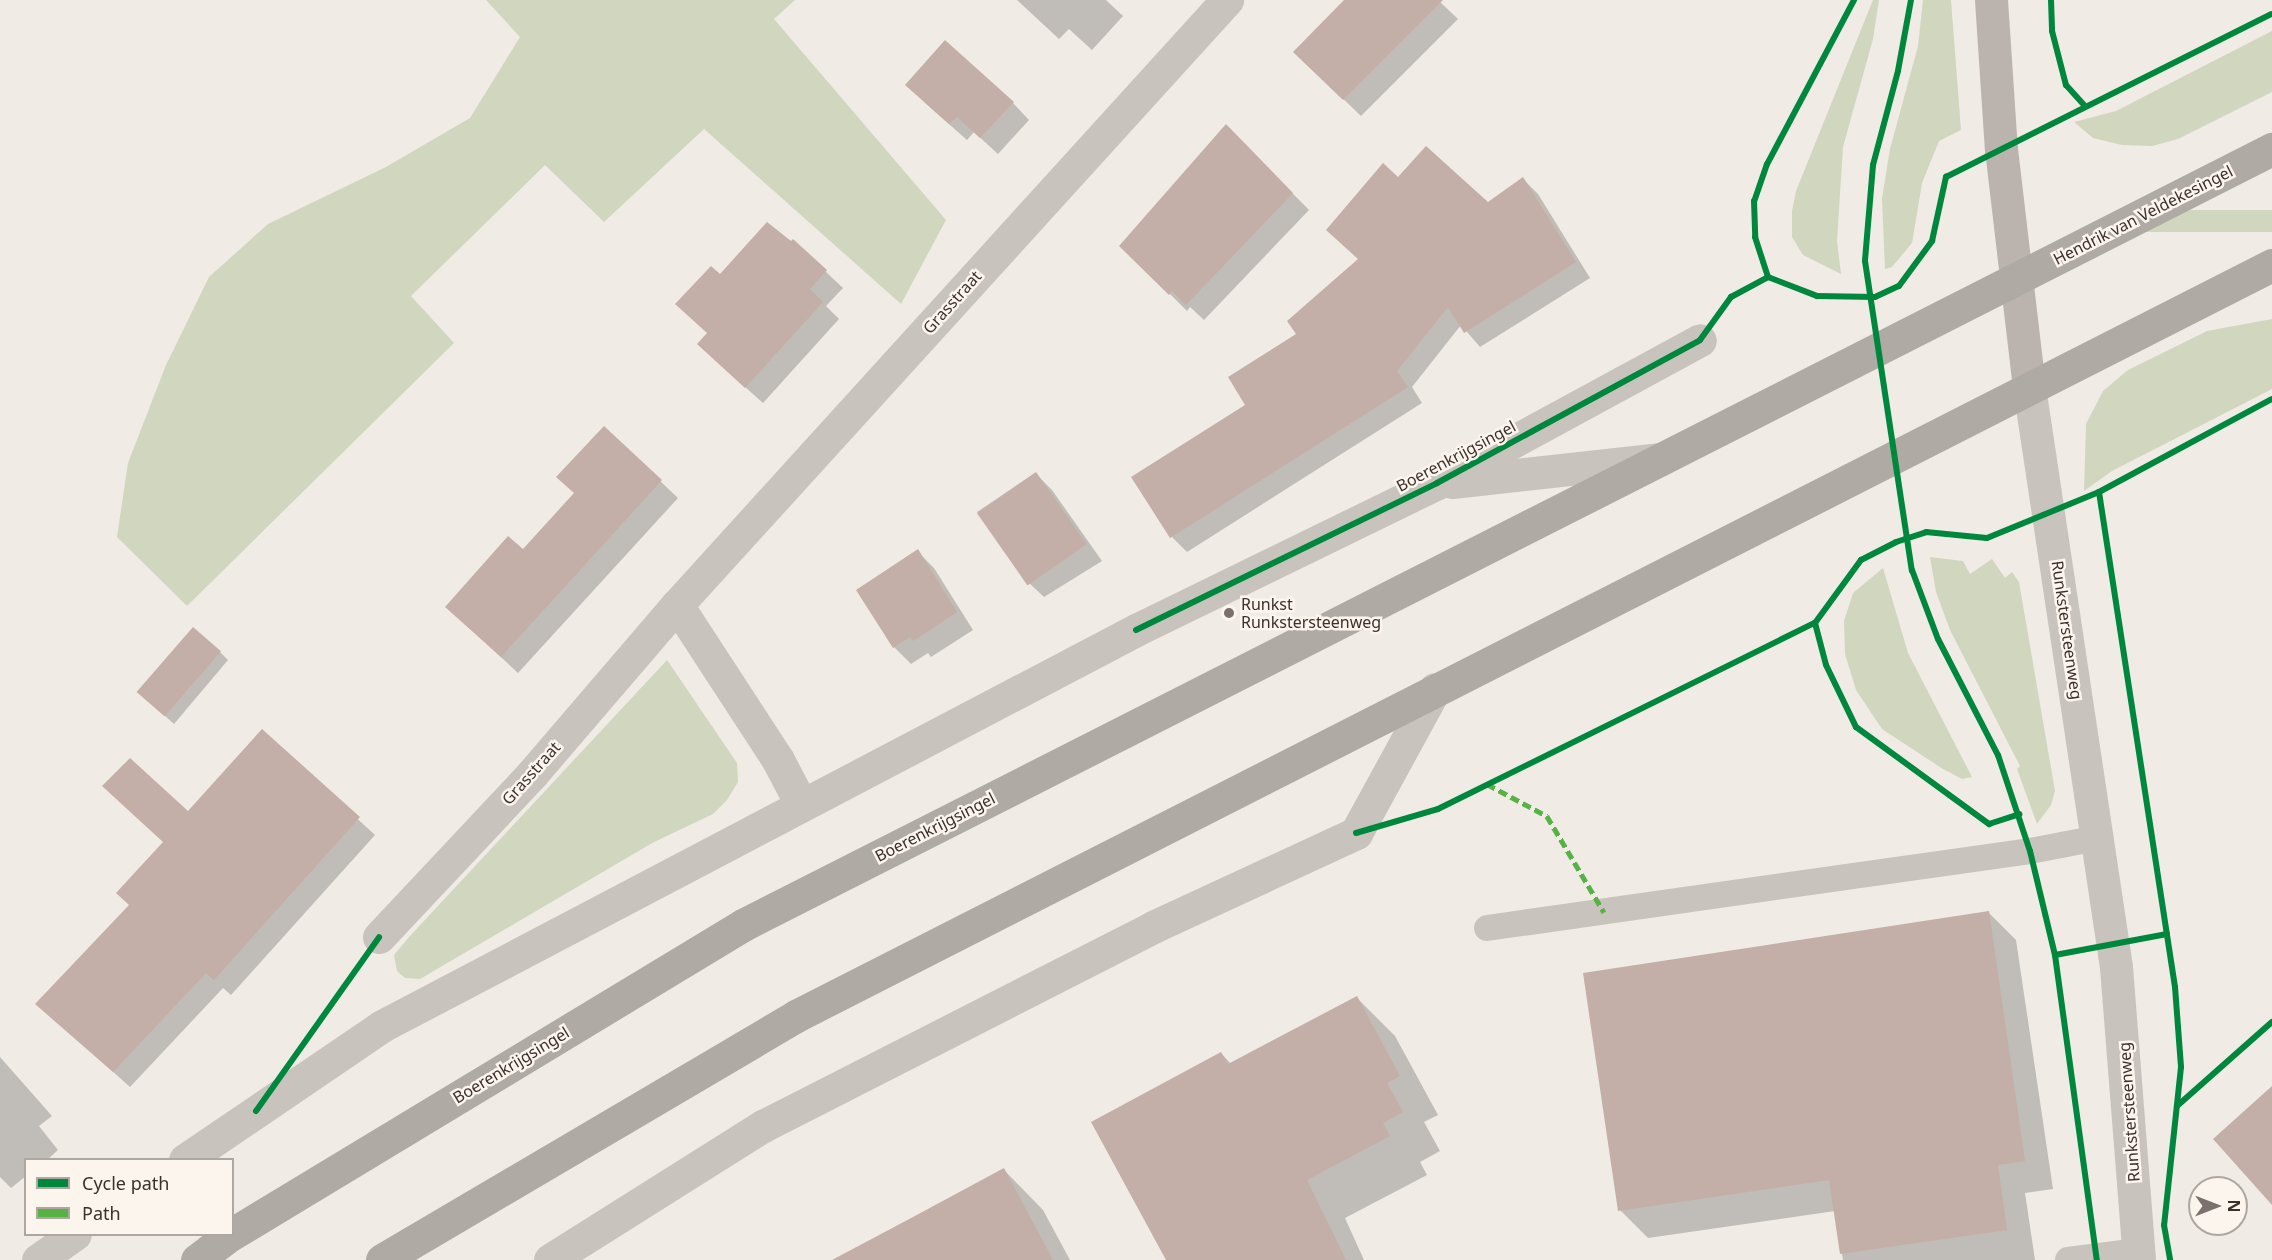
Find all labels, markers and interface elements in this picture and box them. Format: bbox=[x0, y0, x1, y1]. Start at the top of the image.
street label: Hendrik van Veldekesingel bbox=[2050, 161, 2236, 269]
street label: Grasstraat bbox=[919, 267, 985, 337]
street label: Boerenkrijgsingel bbox=[1393, 416, 1519, 496]
street label: Runkstersteenweg bbox=[2048, 559, 2086, 701]
place label: Runkst Runkstersteenweg bbox=[1241, 594, 1381, 632]
marker: Runkst Runkstersteenweg bbox=[1222, 606, 1236, 620]
street label: Grasstraat bbox=[498, 738, 564, 808]
street label: Boerenkrijgsingel bbox=[872, 788, 998, 866]
street label: Boerenkrijgsingel bbox=[449, 1023, 573, 1107]
street label: Runkstersteenweg bbox=[2115, 1041, 2143, 1183]
legend bbox=[24, 1158, 234, 1236]
text: Cycle path bbox=[82, 1171, 169, 1195]
north arrow bbox=[2188, 1176, 2248, 1236]
text: N bbox=[2223, 1199, 2245, 1213]
text: Path bbox=[82, 1201, 121, 1225]

